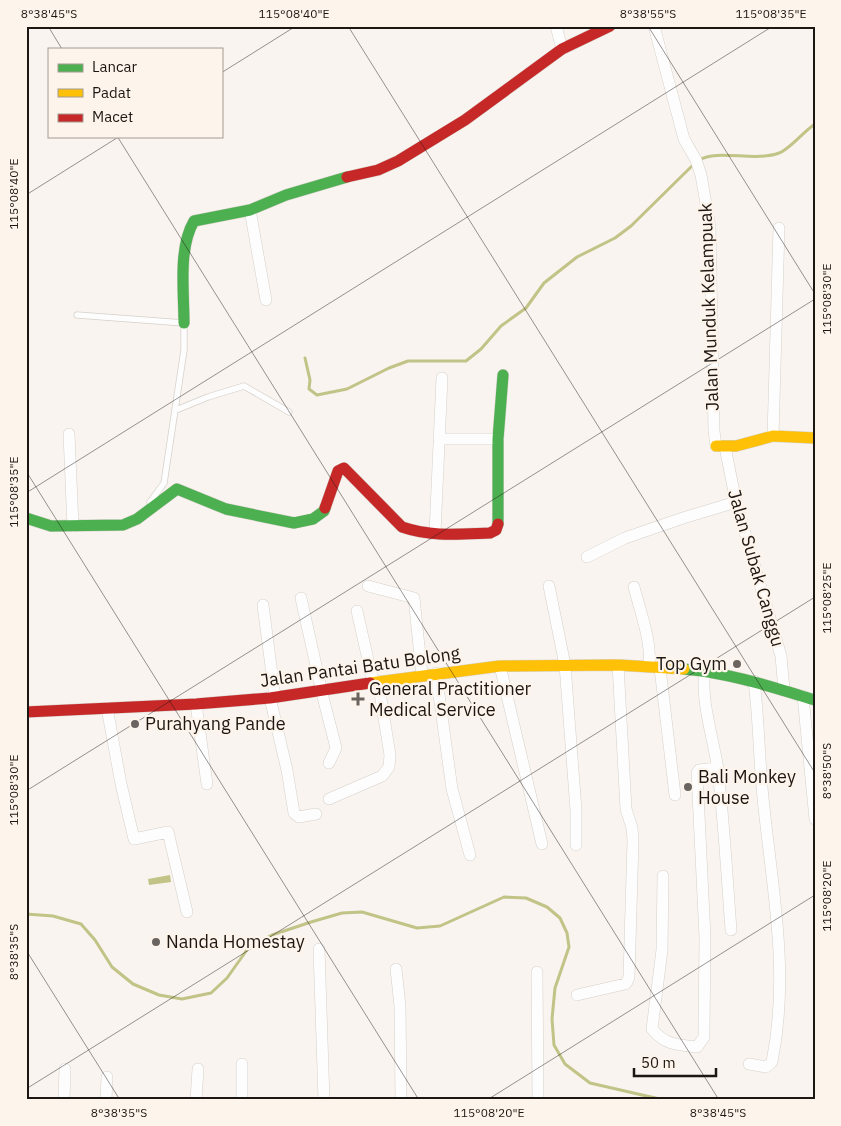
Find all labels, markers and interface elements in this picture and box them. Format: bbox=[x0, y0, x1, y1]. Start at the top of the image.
text: 8°38'45"S bbox=[21, 6, 77, 21]
text: 115°08'40"E bbox=[259, 6, 329, 21]
text: 8°38'55"S bbox=[620, 6, 676, 21]
text: 115°08'35"E bbox=[736, 6, 806, 21]
legend bbox=[48, 48, 222, 138]
text: Lancar bbox=[92, 57, 138, 76]
text: Padat bbox=[92, 83, 131, 102]
text: Macet bbox=[92, 107, 133, 126]
text: 115°08'40"E bbox=[6, 159, 21, 229]
street label: Jalan Munduk Kelampuak bbox=[693, 202, 724, 411]
text: 115°08'30"E bbox=[819, 264, 834, 334]
text: 115°08'35"E bbox=[6, 457, 21, 527]
street label: Jalan Subak Canggu bbox=[723, 487, 790, 649]
text: 115°08'25"E bbox=[819, 563, 834, 633]
street label: Jalan Pantai Batu Bolong bbox=[258, 641, 462, 692]
place label: Top Gym bbox=[656, 652, 727, 675]
marker: Top Gym bbox=[731, 658, 743, 670]
place label: General Practitioner Medical Service bbox=[369, 677, 532, 721]
marker: General Practitioner Medical Service bbox=[351, 692, 365, 706]
place label: Purahyang Pande bbox=[145, 712, 286, 735]
marker: Purahyang Pande bbox=[129, 718, 141, 730]
text: 8°38'50"S bbox=[819, 743, 834, 799]
text: 115°08'30"E bbox=[6, 755, 21, 825]
place label: Bali Monkey House bbox=[698, 765, 796, 809]
marker: Bali Monkey House bbox=[682, 781, 694, 793]
text: 115°08'20"E bbox=[819, 861, 834, 931]
text: 8°38'35"S bbox=[6, 924, 21, 980]
place label: Nanda Homestay bbox=[166, 930, 305, 953]
marker: Nanda Homestay bbox=[150, 936, 162, 948]
scale bar bbox=[634, 1046, 716, 1078]
text: 50 m bbox=[641, 1053, 676, 1072]
text: 8°38'35"S bbox=[91, 1105, 147, 1120]
text: 115°08'20"E bbox=[454, 1105, 524, 1120]
text: 8°38'45"S bbox=[690, 1105, 746, 1120]

